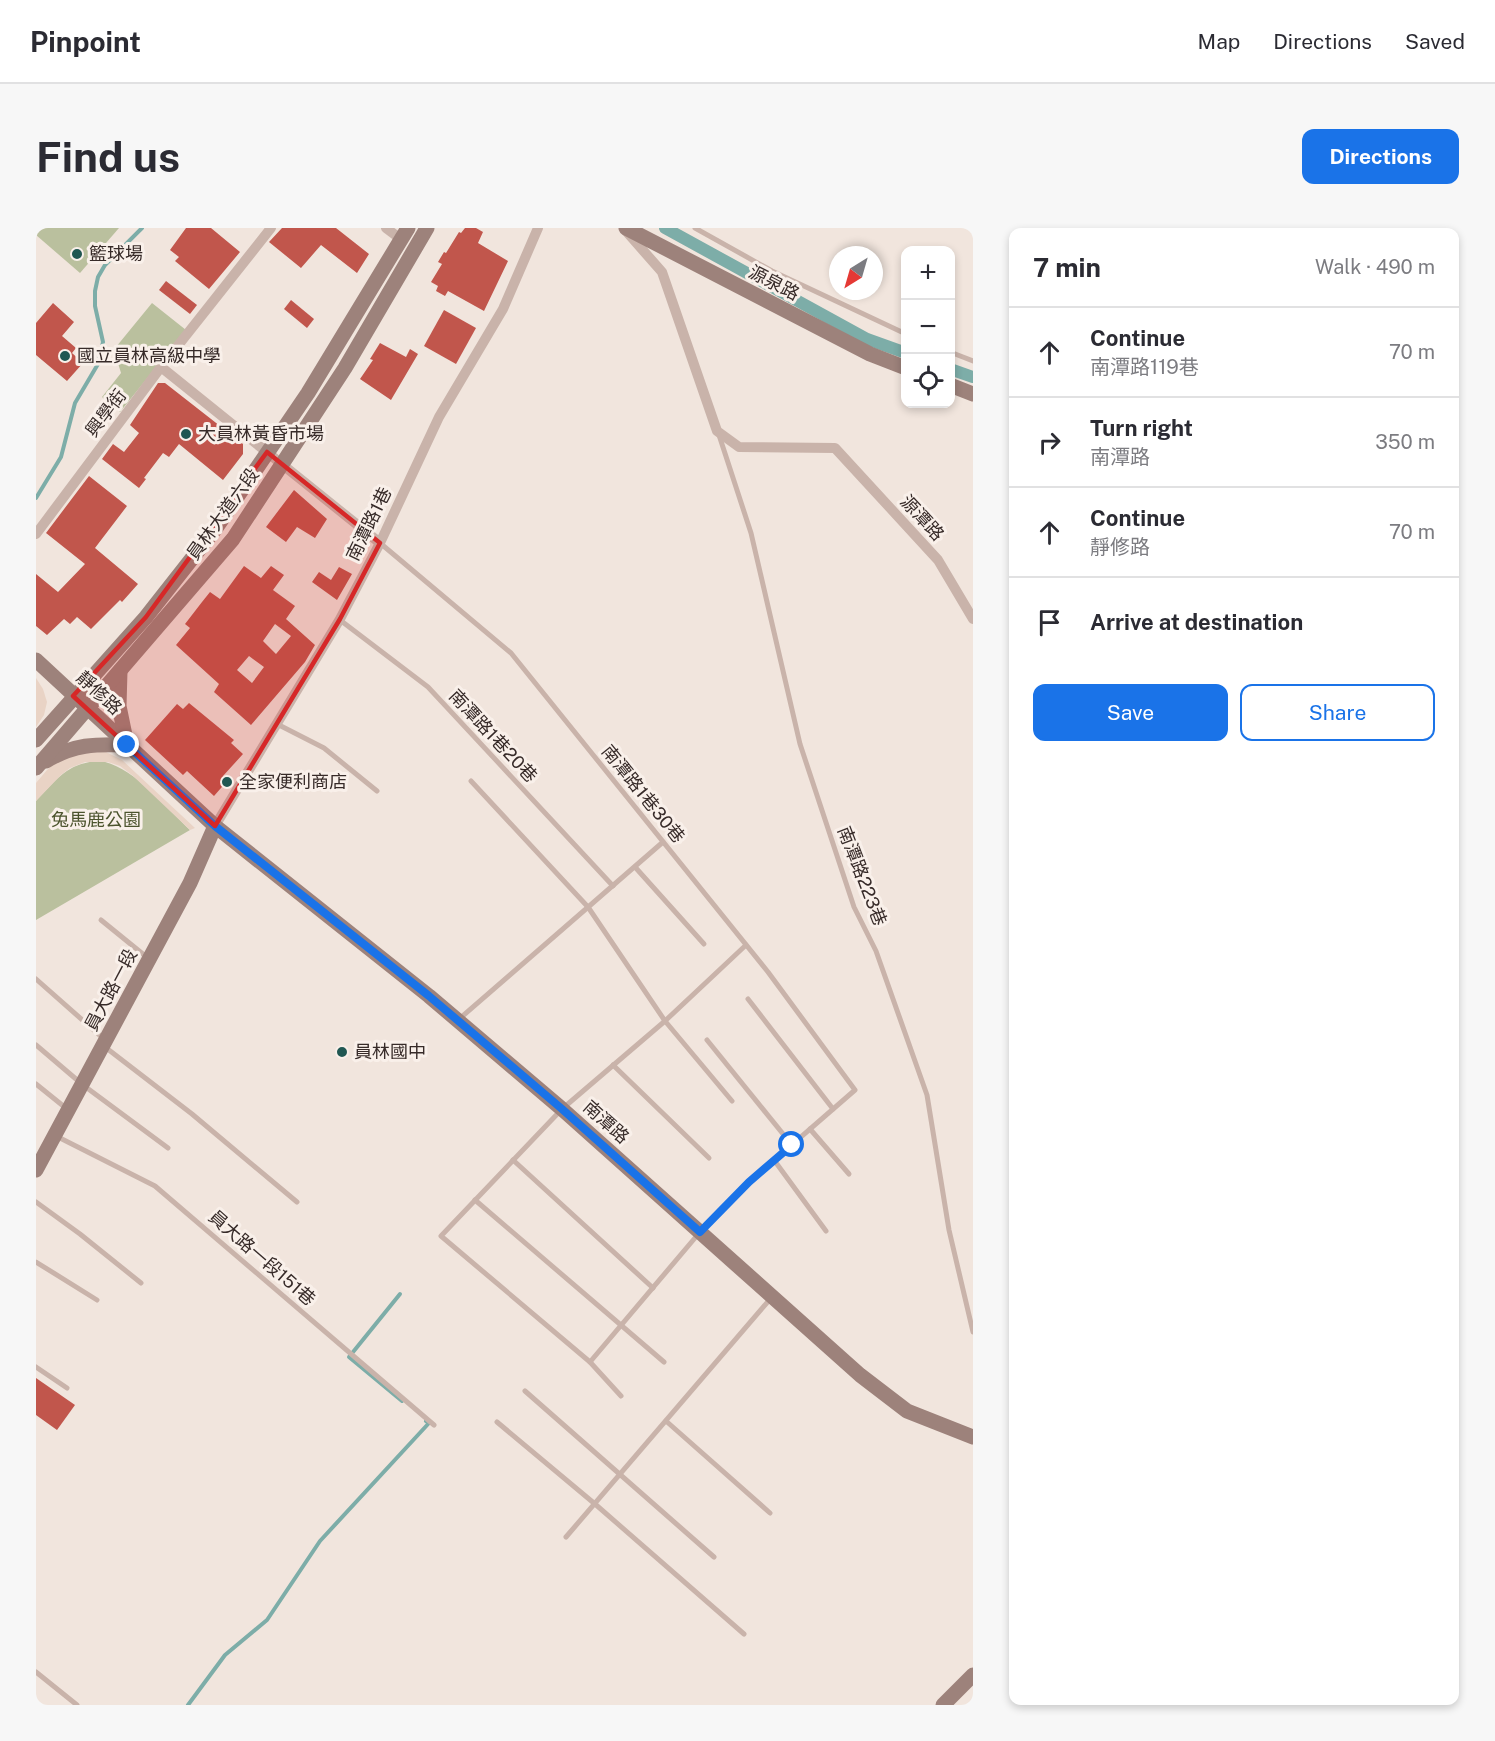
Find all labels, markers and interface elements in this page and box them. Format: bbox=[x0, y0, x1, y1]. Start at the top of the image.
text: Pinpoint bbox=[30, 25, 141, 58]
text: Map bbox=[1198, 29, 1240, 54]
text: Directions bbox=[1273, 29, 1372, 54]
text: Saved bbox=[1405, 29, 1465, 54]
button: Directions bbox=[1302, 129, 1459, 184]
text: Find us bbox=[36, 132, 180, 181]
place label: 籃球場 bbox=[89, 243, 143, 264]
north arrow bbox=[829, 246, 883, 300]
map controls bbox=[901, 246, 955, 408]
button: + bbox=[901, 246, 955, 300]
marker: 籃球場 bbox=[70, 247, 84, 261]
text: 7 min bbox=[1033, 252, 1101, 283]
text: Walk · 490 m bbox=[1315, 255, 1435, 279]
street label: 源泉路 bbox=[745, 261, 803, 304]
button: − bbox=[901, 300, 955, 354]
text: Continue bbox=[1090, 325, 1185, 351]
icon: ahead bbox=[1033, 336, 1066, 369]
text: 70 m bbox=[1389, 340, 1435, 364]
place label: 國立員林高級中學 bbox=[77, 345, 221, 366]
marker: 國立員林高級中學 bbox=[58, 349, 72, 363]
button: locate bbox=[901, 354, 955, 408]
text: 南潭路119巷 bbox=[1090, 355, 1199, 379]
street label: 興學街 bbox=[81, 385, 130, 441]
text: Turn right bbox=[1090, 415, 1193, 441]
place label: 大員林黃昏市場 bbox=[198, 423, 324, 444]
icon: right bbox=[1033, 426, 1066, 459]
marker: 大員林黃昏市場 bbox=[179, 427, 193, 441]
text: 350 m bbox=[1375, 430, 1435, 454]
text: 南潭路 bbox=[1090, 445, 1150, 469]
street label: 員林大道六段 bbox=[182, 464, 263, 564]
street label: 南潭路1巷 bbox=[342, 484, 395, 564]
street label: 源潭路 bbox=[896, 491, 948, 545]
text: Continue bbox=[1090, 505, 1185, 531]
icon: ahead bbox=[1033, 516, 1066, 549]
text: 70 m bbox=[1389, 520, 1435, 544]
text: 靜修路 bbox=[1090, 535, 1150, 559]
icon: arrive bbox=[1033, 606, 1066, 639]
text: Arrive at destination bbox=[1090, 609, 1303, 635]
street label: 靜修路 bbox=[72, 667, 126, 719]
button: Save bbox=[1033, 684, 1228, 741]
button: Share bbox=[1240, 684, 1435, 741]
street label: 南潭路1巷20巷 bbox=[445, 685, 542, 786]
route end bbox=[113, 731, 139, 757]
street label: 南潭路1巷30巷 bbox=[598, 741, 689, 847]
place label: 全家便利商店 bbox=[239, 771, 347, 792]
marker: 全家便利商店 bbox=[220, 775, 234, 789]
park label: 兔馬鹿公園 bbox=[51, 809, 141, 830]
street label: 南潭路223巷 bbox=[834, 823, 891, 929]
street label: 員大路一段 bbox=[80, 945, 141, 1034]
place label: 員林國中 bbox=[354, 1041, 426, 1062]
marker: 員林國中 bbox=[335, 1045, 349, 1059]
street label: 南潭路 bbox=[579, 1096, 633, 1147]
route start bbox=[778, 1131, 804, 1157]
street label: 員大路一段151巷 bbox=[205, 1206, 320, 1310]

